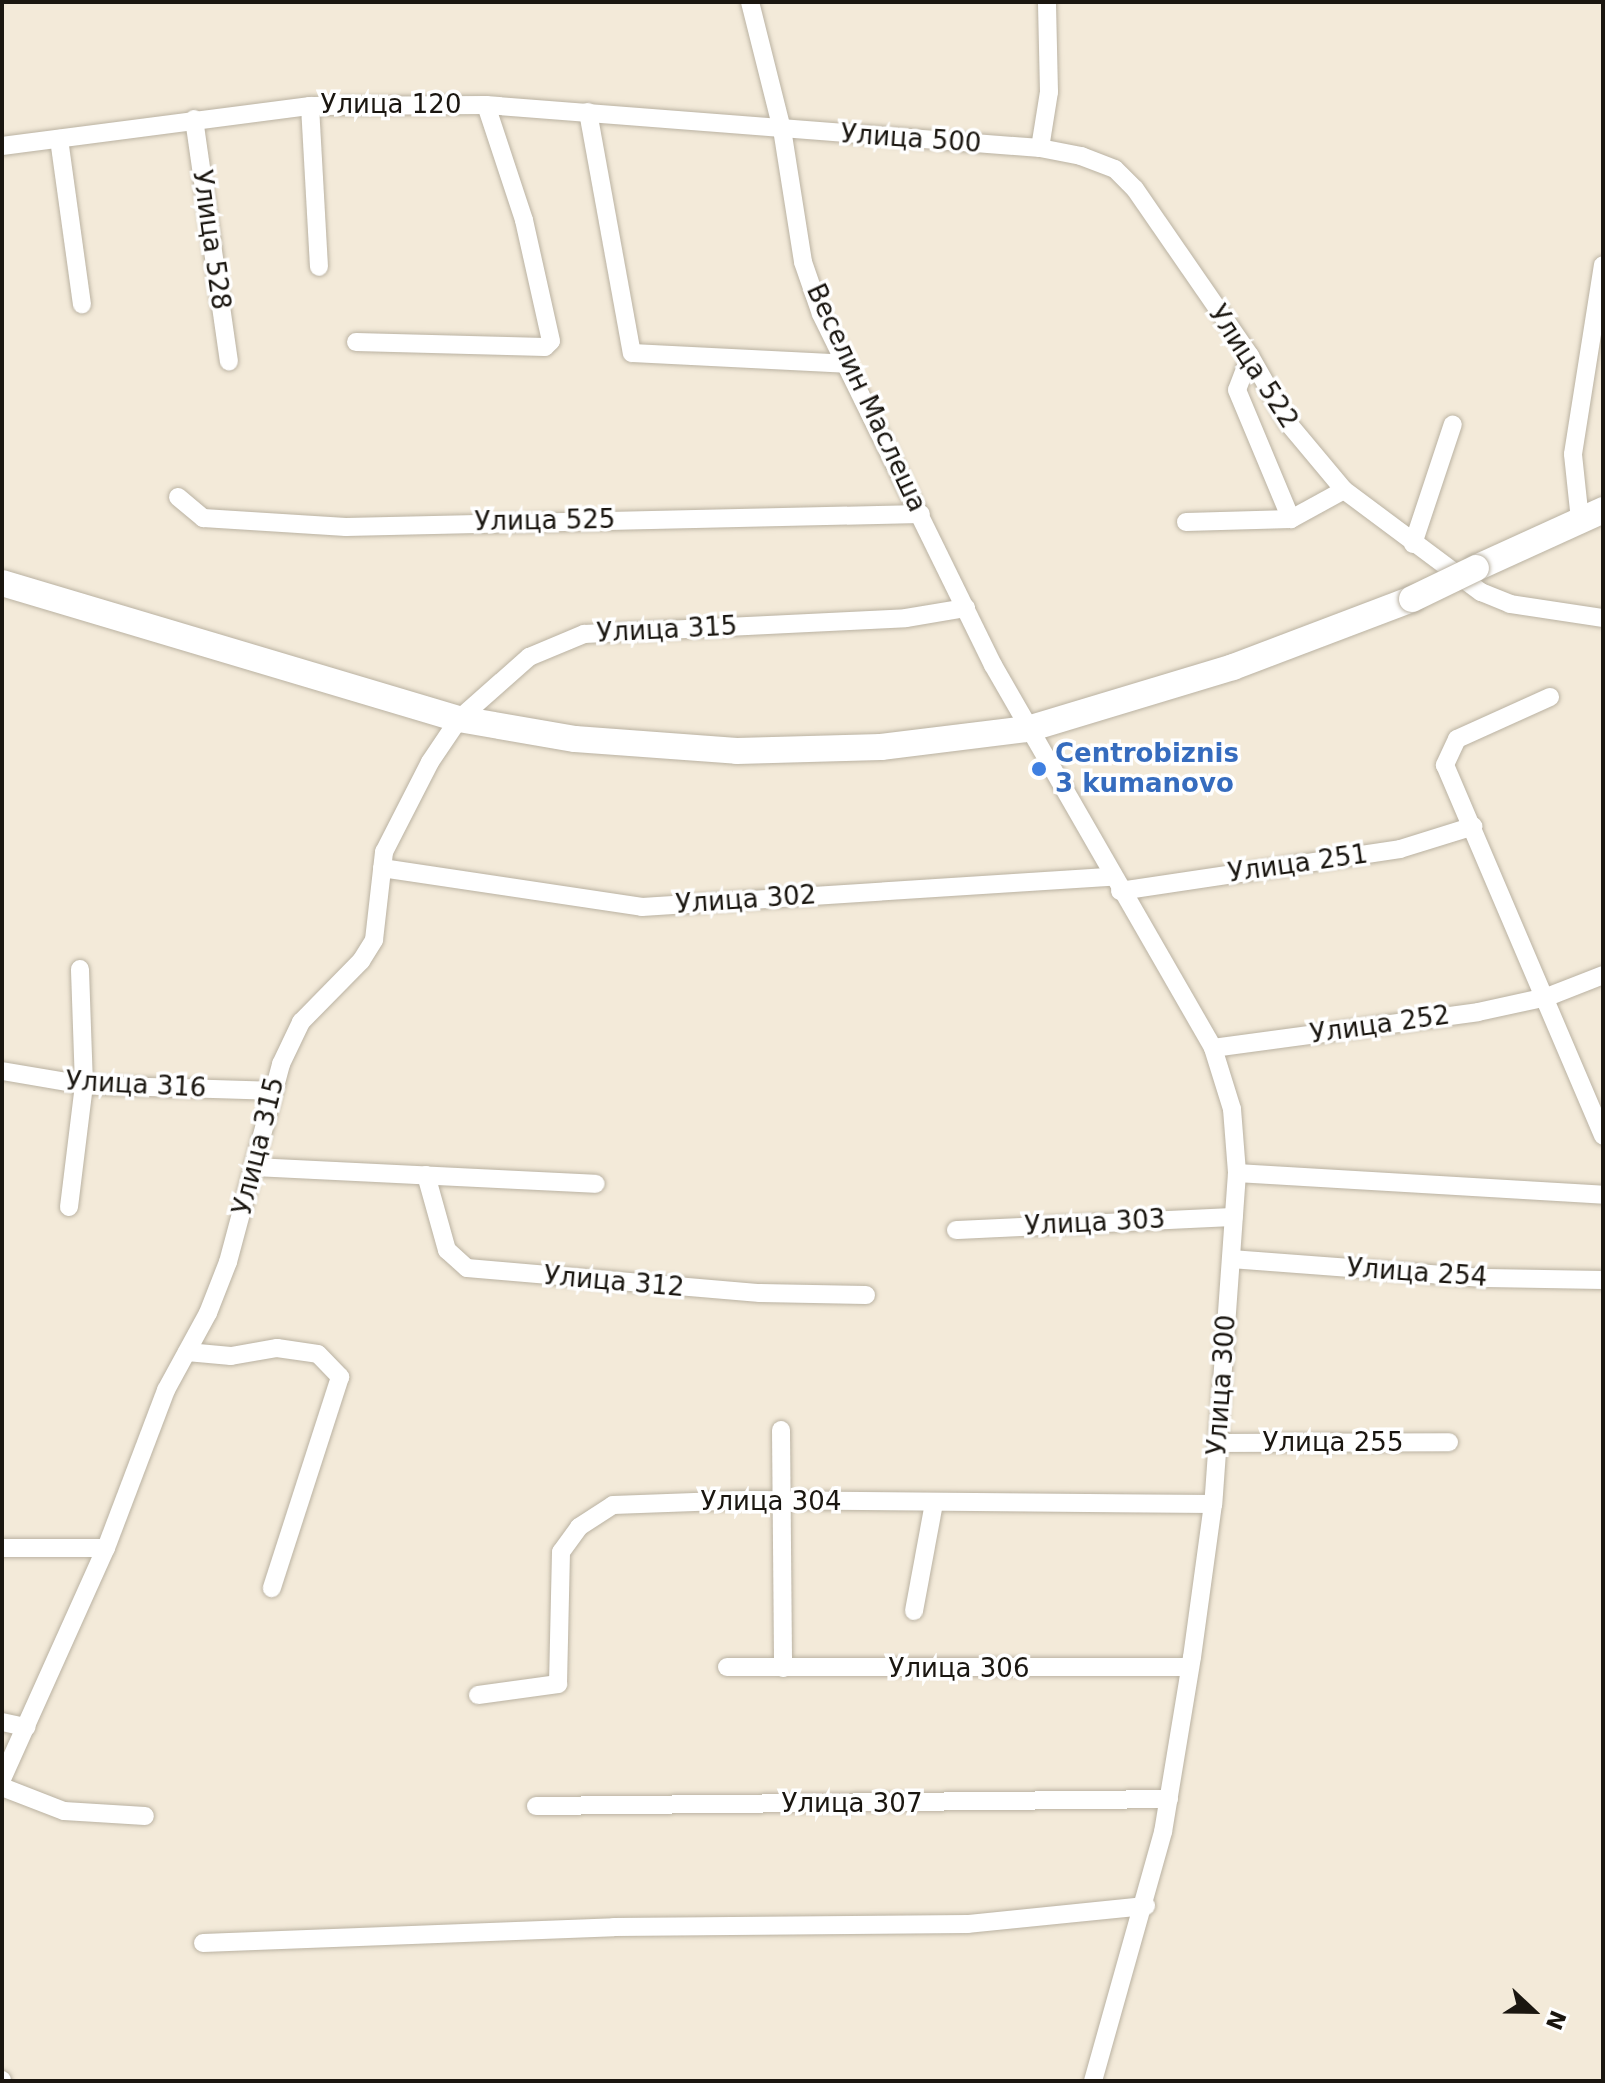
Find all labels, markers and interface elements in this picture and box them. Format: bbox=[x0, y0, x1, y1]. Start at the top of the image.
street label: Улица 120 bbox=[321, 89, 461, 121]
street label: Улица 500 bbox=[840, 119, 982, 159]
street label: Улица 528 bbox=[186, 168, 236, 312]
street label: Веселин Маслеша bbox=[799, 279, 933, 517]
street label: Улица 522 bbox=[1202, 299, 1304, 435]
street label: Улица 525 bbox=[474, 504, 616, 538]
street label: Улица 315 bbox=[596, 611, 738, 649]
place label: Centrobiznis 3 kumanovo bbox=[1055, 738, 1239, 800]
marker: Centrobiznis 3 kumanovo bbox=[1030, 760, 1048, 778]
street label: Улица 251 bbox=[1226, 839, 1370, 889]
street label: Улица 302 bbox=[675, 880, 817, 920]
street label: Улица 252 bbox=[1308, 1000, 1452, 1050]
street label: Улица 316 bbox=[65, 1066, 207, 1104]
street label: Улица 315 bbox=[227, 1074, 291, 1218]
street label: Улица 303 bbox=[1024, 1204, 1166, 1242]
street label: Улица 254 bbox=[1346, 1253, 1488, 1293]
street label: Улица 312 bbox=[542, 1260, 686, 1304]
street label: Улица 300 bbox=[1202, 1314, 1242, 1456]
street label: Улица 255 bbox=[1263, 1427, 1403, 1459]
street label: Улица 304 bbox=[701, 1486, 841, 1518]
street label: Улица 306 bbox=[889, 1653, 1029, 1685]
street label: Улица 307 bbox=[782, 1788, 922, 1820]
north arrow bbox=[1493, 1971, 1573, 2051]
text: N bbox=[1541, 2007, 1571, 2033]

